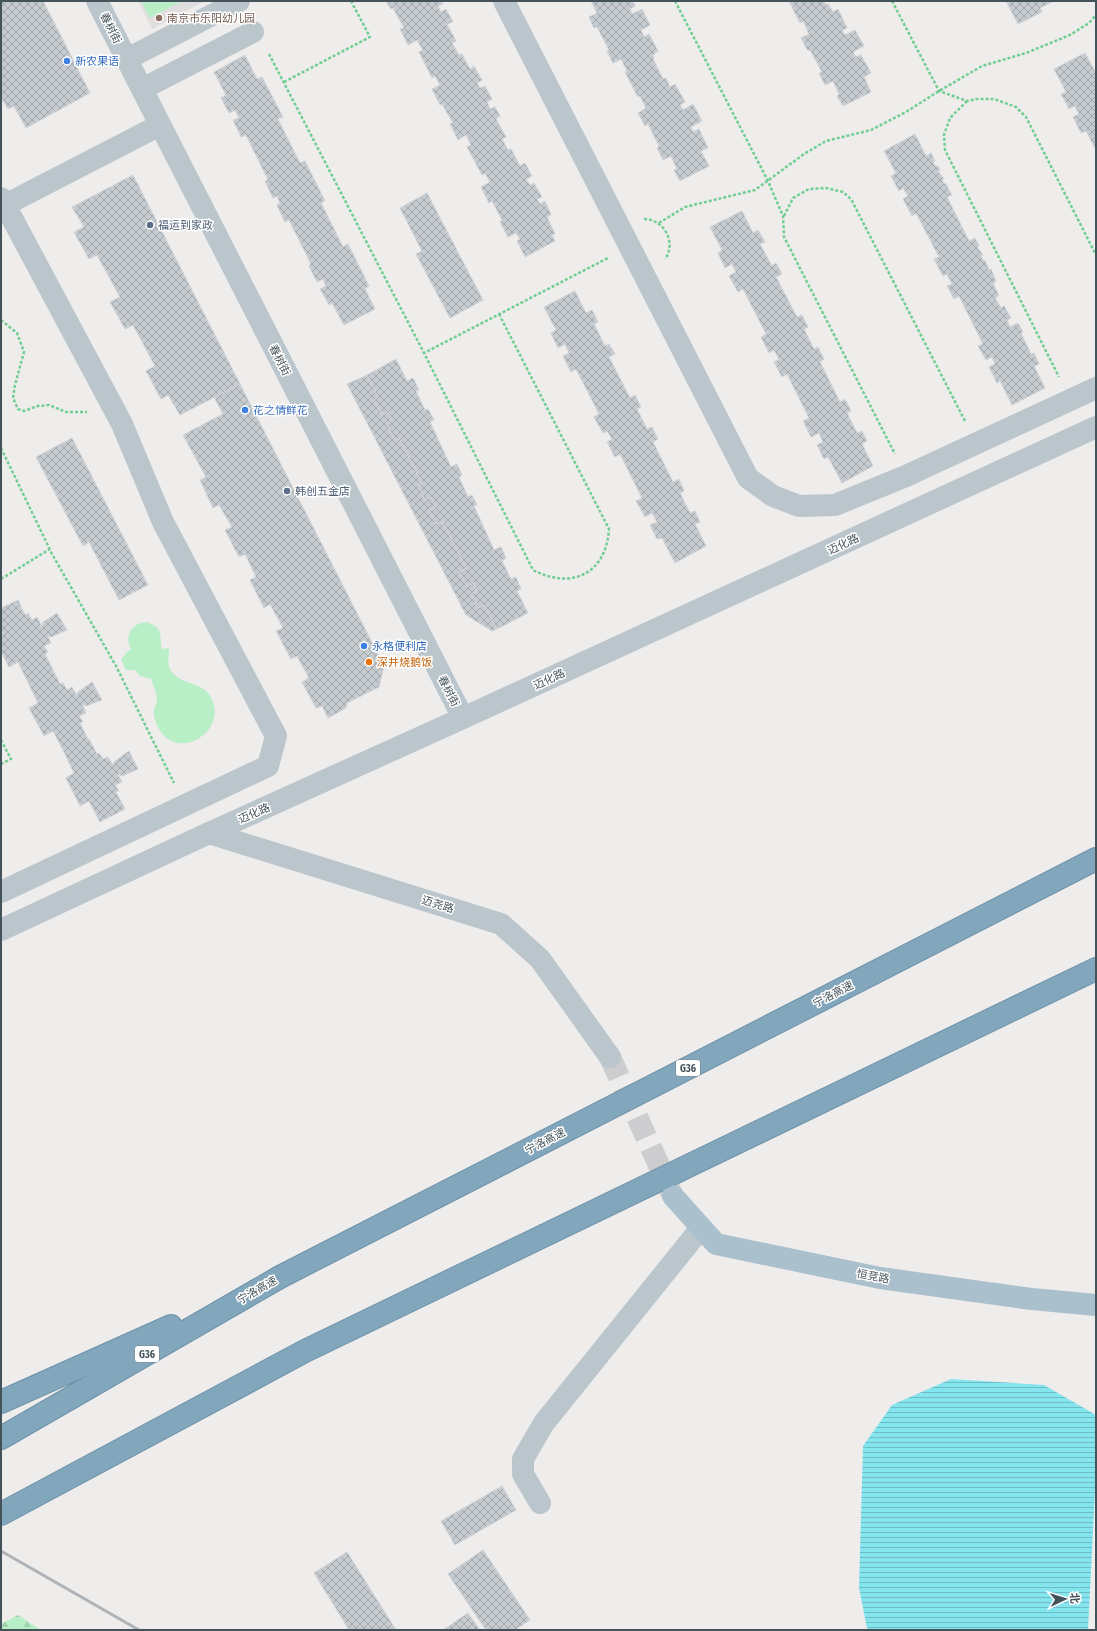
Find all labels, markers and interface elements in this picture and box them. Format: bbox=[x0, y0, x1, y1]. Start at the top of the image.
street label: 春树街 bbox=[97, 11, 124, 46]
place label: 南京市乐阳幼儿园 bbox=[167, 12, 255, 25]
marker: 南京市乐阳幼儿园 bbox=[154, 13, 164, 23]
place label: 新农果语 bbox=[75, 55, 119, 68]
marker: 新农果语 bbox=[62, 56, 72, 66]
place label: 福运到家政 bbox=[158, 219, 213, 232]
marker: 福运到家政 bbox=[145, 220, 155, 230]
street label: 春树街 bbox=[266, 343, 293, 378]
place label: 花之情鲜花 bbox=[253, 404, 308, 417]
marker: 花之情鲜花 bbox=[240, 405, 250, 415]
place label: 韩创五金店 bbox=[295, 485, 350, 498]
marker: 韩创五金店 bbox=[282, 486, 292, 496]
street label: 迈化路 bbox=[826, 532, 861, 557]
place label: 永格便利店 bbox=[372, 640, 427, 653]
marker: 永格便利店 bbox=[359, 641, 369, 651]
place label: 深井烧鹅饭 bbox=[377, 656, 432, 669]
marker: 深井烧鹅饭 bbox=[364, 657, 374, 667]
street label: 迈化路 bbox=[532, 667, 567, 692]
street label: 春树街 bbox=[435, 674, 462, 709]
street label: 迈化路 bbox=[236, 801, 272, 826]
street label: 迈尧路 bbox=[420, 893, 456, 916]
street label: 宁洛高速 bbox=[811, 979, 856, 1010]
road number: G36 bbox=[676, 1060, 700, 1076]
street label: 宁洛高速 bbox=[523, 1126, 568, 1157]
street label: 恒竞路 bbox=[856, 1267, 890, 1286]
street label: 宁洛高速 bbox=[235, 1274, 280, 1307]
road number: G36 bbox=[135, 1346, 159, 1362]
north arrow bbox=[1045, 1579, 1085, 1619]
text: 北 bbox=[1068, 1592, 1081, 1604]

